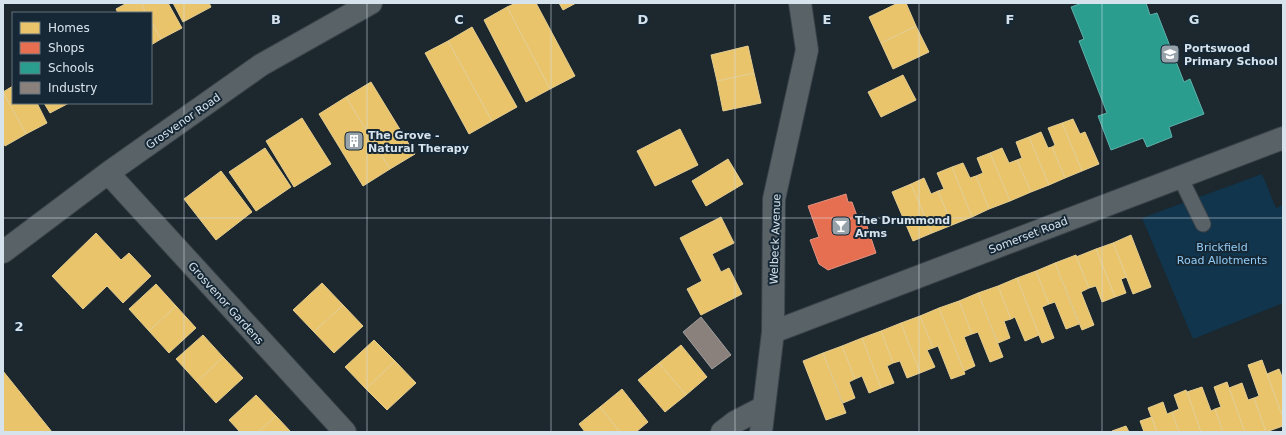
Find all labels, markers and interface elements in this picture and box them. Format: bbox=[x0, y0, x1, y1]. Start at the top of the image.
legend bbox=[12, 12, 152, 104]
text: B bbox=[271, 12, 281, 27]
text: C bbox=[454, 12, 464, 27]
text: D bbox=[638, 12, 649, 27]
text: E bbox=[823, 12, 831, 27]
text: F bbox=[1006, 12, 1014, 27]
text: G bbox=[1189, 12, 1199, 27]
text: Homes bbox=[48, 21, 90, 35]
text: Shops bbox=[48, 41, 84, 55]
place label: Portswood Primary School bbox=[1184, 42, 1278, 68]
school or university icon: Portswood Primary School bbox=[1159, 43, 1181, 65]
text: Schools bbox=[48, 61, 94, 75]
text: Industry bbox=[48, 81, 97, 95]
street label: Grosvenor Road bbox=[144, 91, 223, 152]
place label: The Grove - Natural Therapy bbox=[368, 129, 469, 155]
building icon: The Grove - Natural Therapy bbox=[343, 130, 365, 152]
street label: Welbeck Avenue bbox=[767, 193, 784, 285]
place label: The Drummond Arms bbox=[855, 214, 950, 240]
street label: Somerset Road bbox=[987, 214, 1070, 257]
bar icon: The Drummond Arms bbox=[830, 215, 852, 237]
park label: Brickfield Road Allotments bbox=[1177, 241, 1267, 267]
street label: Grosvenor Gardens bbox=[185, 259, 266, 347]
text: 2 bbox=[14, 319, 24, 334]

